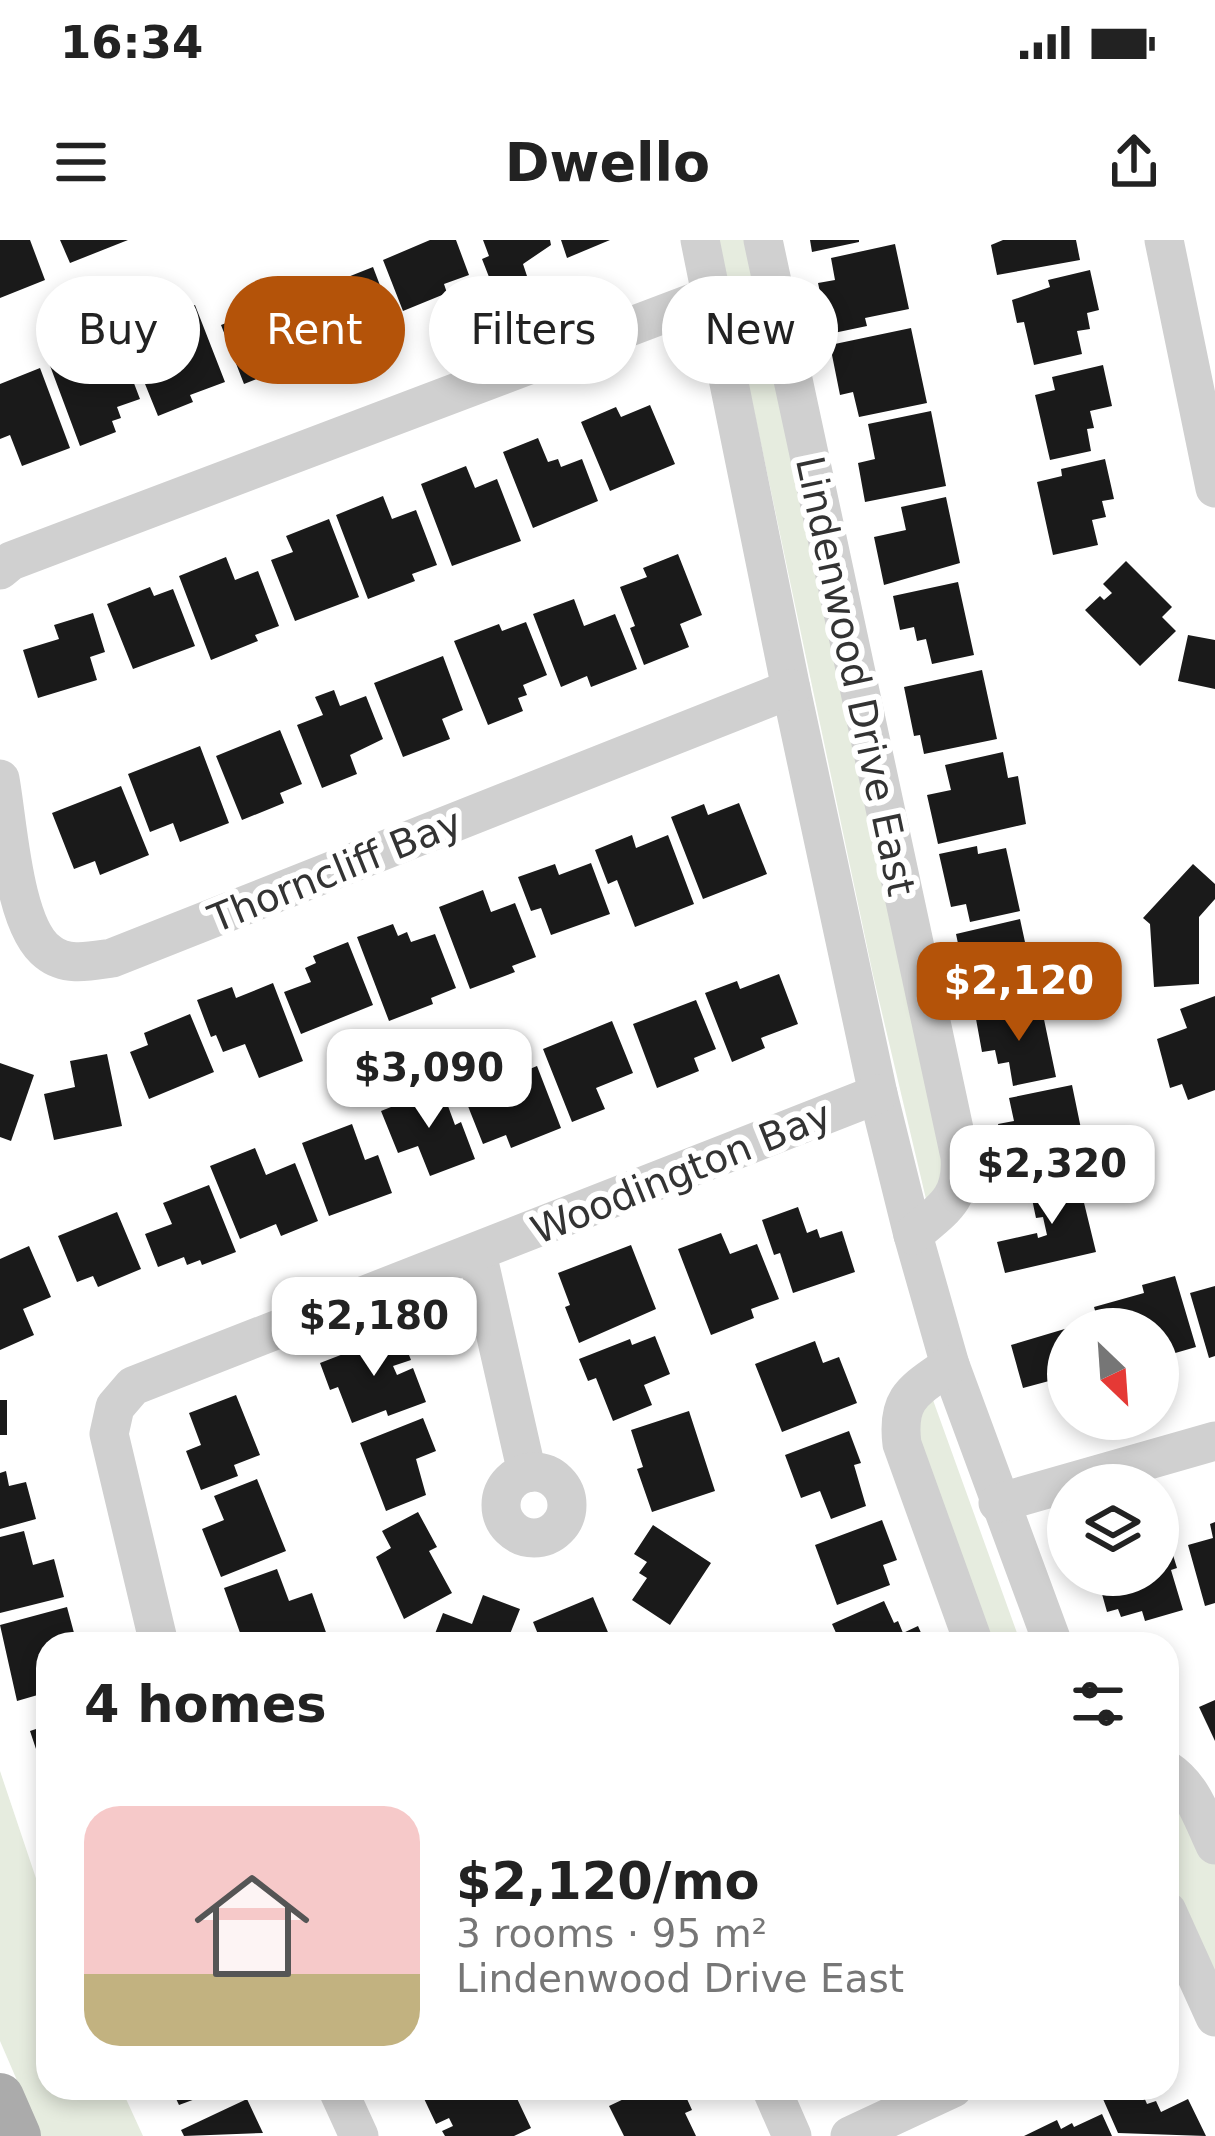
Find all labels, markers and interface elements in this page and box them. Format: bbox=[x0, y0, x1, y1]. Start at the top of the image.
text: 16:34 bbox=[60, 16, 203, 69]
icon: menu bbox=[48, 129, 114, 195]
icon: share bbox=[1101, 129, 1167, 195]
text: Dwello bbox=[505, 131, 710, 194]
chip: Buy bbox=[36, 276, 200, 384]
chip: Rent bbox=[224, 276, 405, 384]
chip: Filters bbox=[429, 276, 638, 384]
chip: New bbox=[662, 276, 838, 384]
street label: Lindenwood Drive East bbox=[787, 452, 924, 900]
street label: Thorncliff Bay bbox=[201, 799, 468, 942]
pin: $2,120 bbox=[921, 942, 1117, 1044]
text: $2,120 bbox=[944, 958, 1094, 1003]
pin: $3,090 bbox=[331, 1029, 527, 1131]
text: $3,090 bbox=[354, 1045, 504, 1090]
street label: Woodington Bay bbox=[525, 1092, 838, 1253]
pin: $2,320 bbox=[954, 1125, 1150, 1227]
text: $2,320 bbox=[977, 1141, 1127, 1186]
pin: $2,180 bbox=[276, 1277, 472, 1379]
text: $2,180 bbox=[299, 1293, 449, 1338]
north arrow bbox=[1047, 1308, 1179, 1440]
map controls bbox=[1047, 1308, 1179, 1596]
button: layers bbox=[1047, 1464, 1179, 1596]
icon: filters bbox=[1065, 1671, 1131, 1737]
text: 4 homes bbox=[84, 1675, 327, 1734]
text: $2,120/mo bbox=[456, 1852, 760, 1911]
icon: home bbox=[180, 1854, 324, 1998]
text: 3 rooms · 95 m² bbox=[456, 1911, 767, 1956]
text: Lindenwood Drive East bbox=[456, 1956, 904, 2001]

